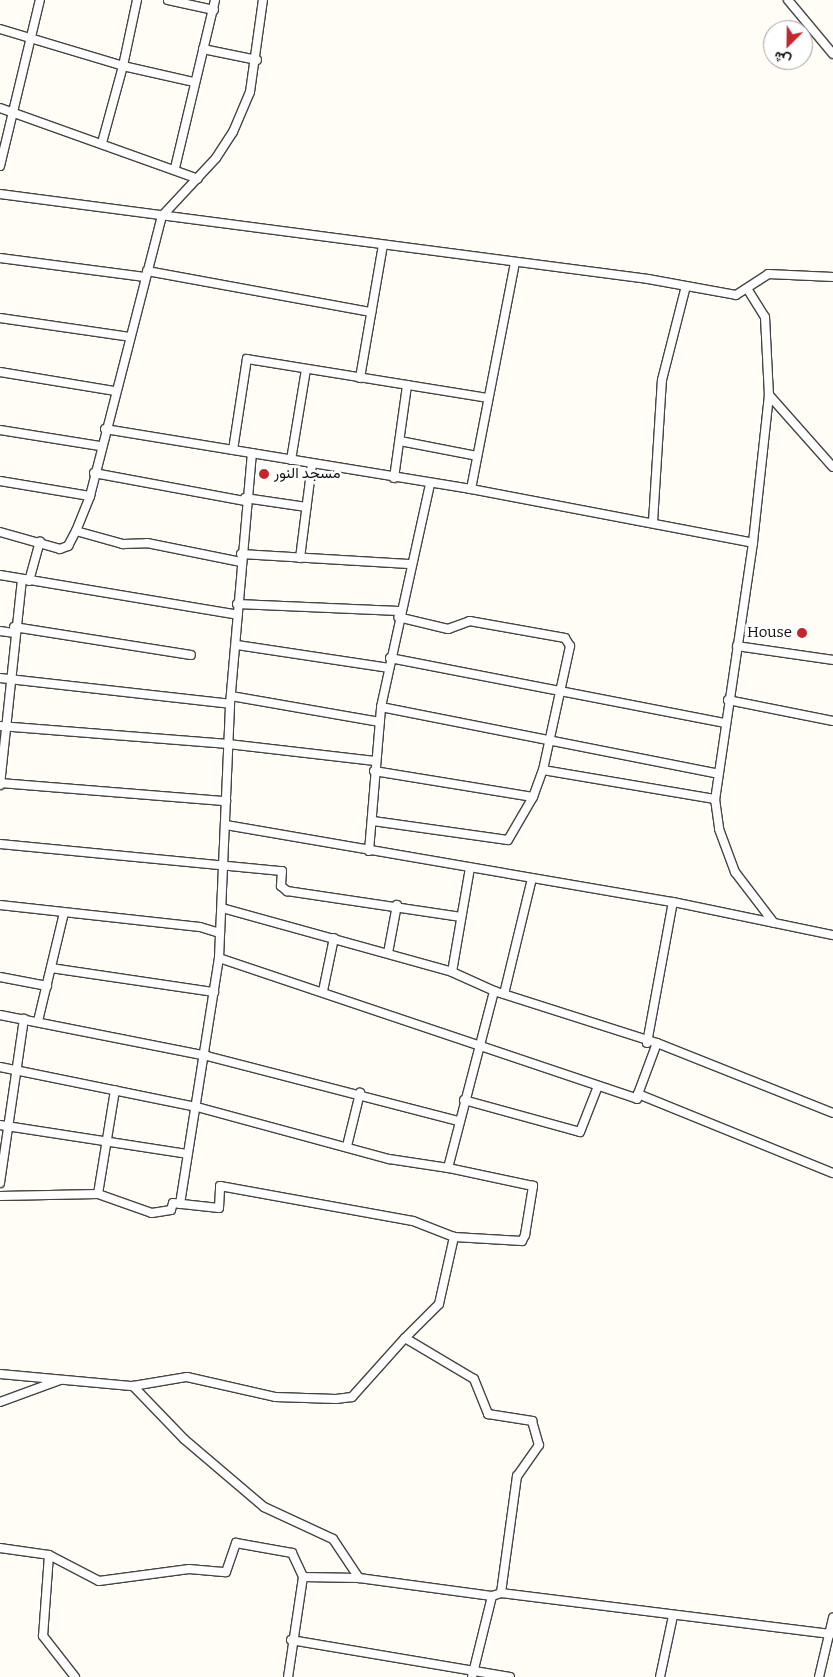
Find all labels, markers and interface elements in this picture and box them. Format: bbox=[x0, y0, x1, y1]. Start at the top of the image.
north arrow bbox=[763, 20, 813, 70]
text: ش bbox=[771, 47, 793, 69]
place label: مسجد النور bbox=[274, 465, 341, 483]
marker: مسجد النور bbox=[258, 468, 270, 480]
place label: House bbox=[747, 624, 792, 642]
marker: House bbox=[796, 627, 808, 639]

